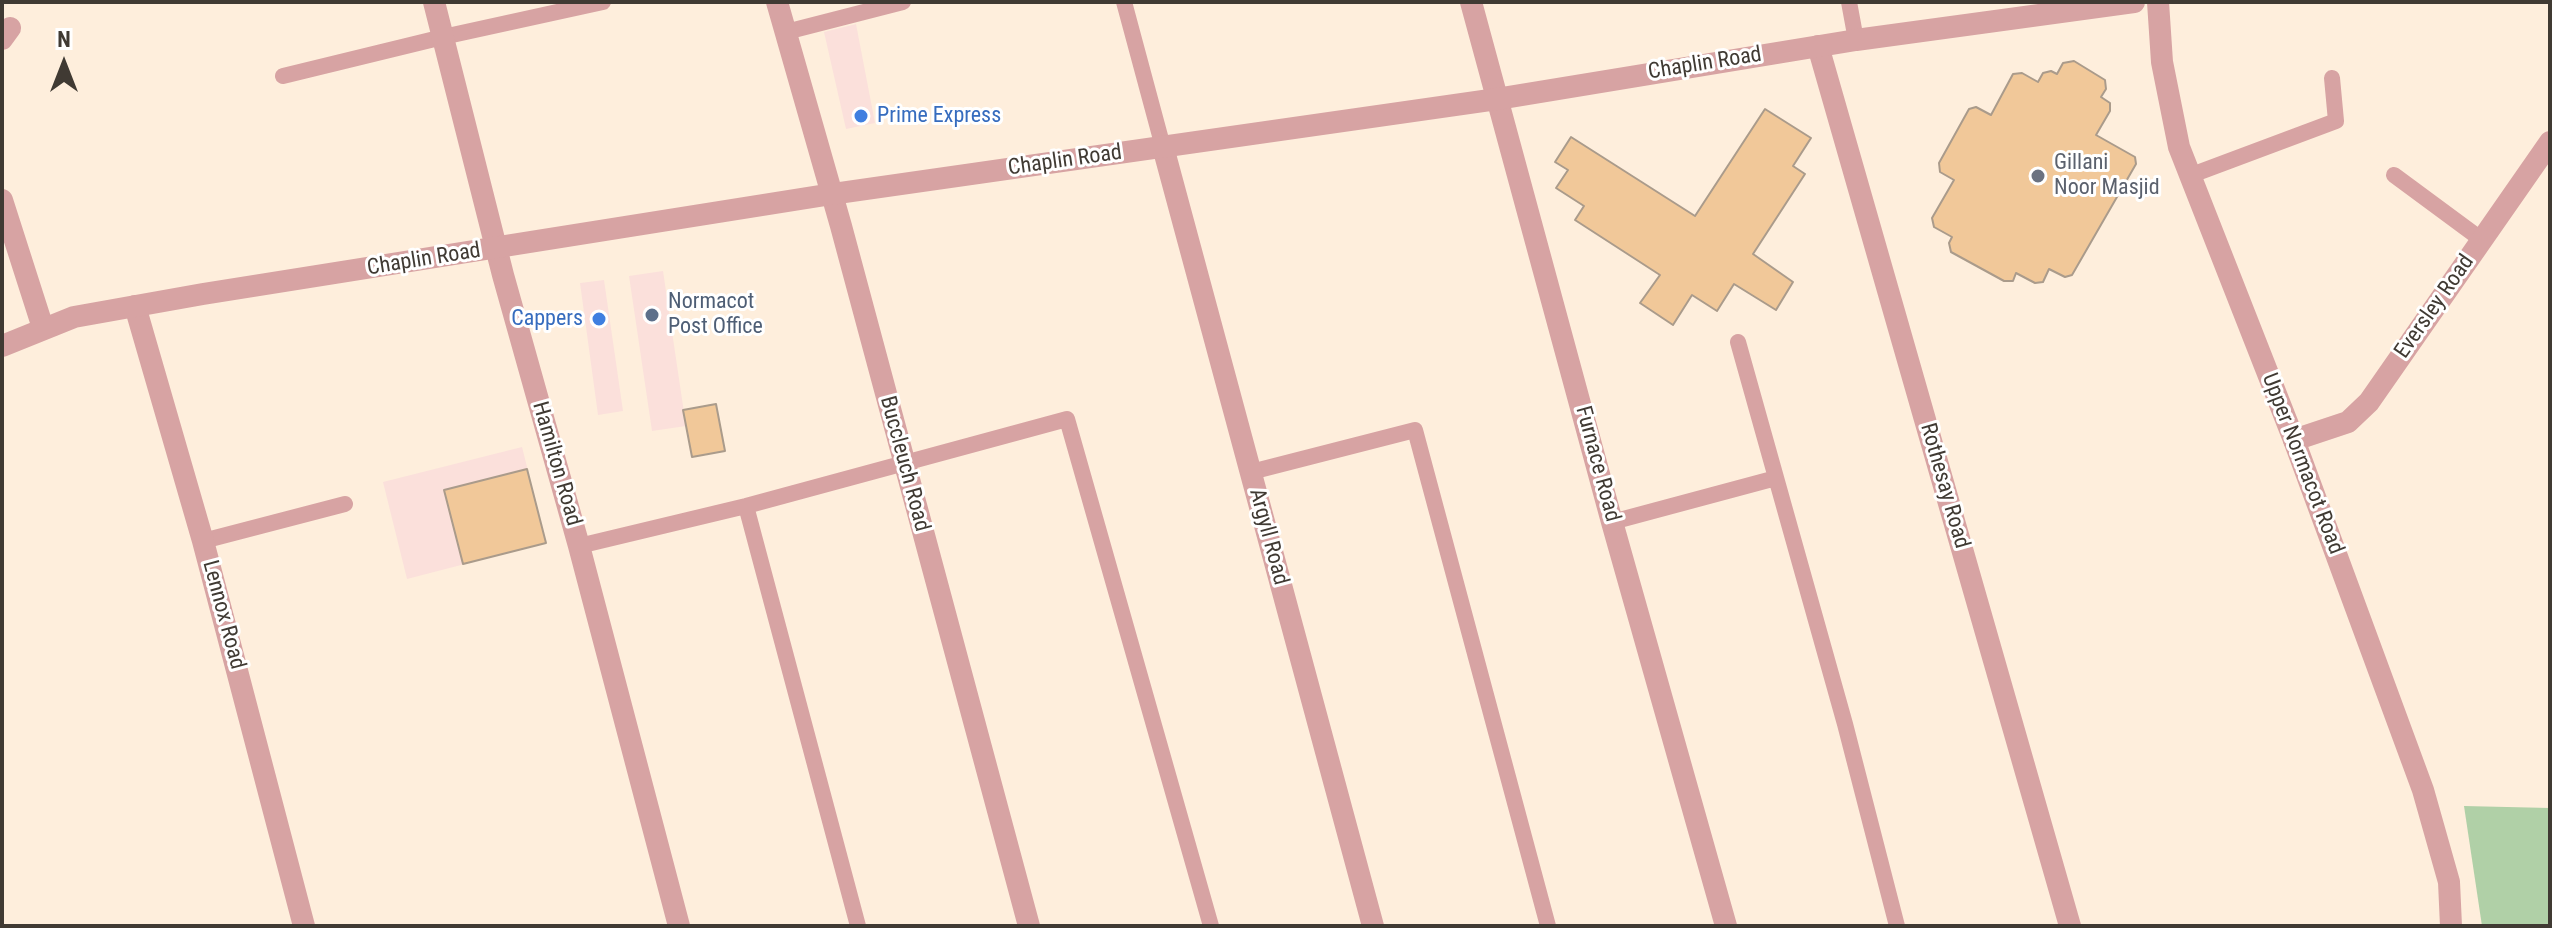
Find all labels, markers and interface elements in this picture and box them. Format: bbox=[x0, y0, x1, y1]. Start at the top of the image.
north arrow bbox=[24, 24, 104, 104]
text: N bbox=[57, 27, 71, 52]
street label: Chaplin Road bbox=[1646, 42, 1764, 86]
place label: Prime Express bbox=[877, 103, 1001, 129]
marker: Prime Express bbox=[852, 107, 870, 125]
street label: Chaplin Road bbox=[1006, 140, 1124, 182]
place label: Gillani Noor Masjid bbox=[2054, 150, 2160, 202]
marker: Gillani Noor Masjid bbox=[2029, 167, 2047, 185]
street label: Chaplin Road bbox=[365, 238, 483, 282]
street label: Eversley Road bbox=[2390, 250, 2480, 364]
place label: Normacot Post Office bbox=[668, 289, 763, 340]
place label: Cappers bbox=[511, 306, 583, 332]
marker: Normacot Post Office bbox=[643, 306, 661, 324]
marker: Cappers bbox=[590, 310, 608, 328]
street label: Upper Normacot Road bbox=[2255, 370, 2349, 558]
street label: Buccleuch Road bbox=[873, 393, 935, 535]
street label: Hamilton Road bbox=[526, 399, 586, 529]
street label: Furnace Road bbox=[1569, 403, 1625, 525]
street label: Rothesay Road bbox=[1914, 420, 1974, 552]
street label: Argyll Road bbox=[1243, 486, 1293, 588]
street label: Lennox Road bbox=[196, 558, 250, 672]

